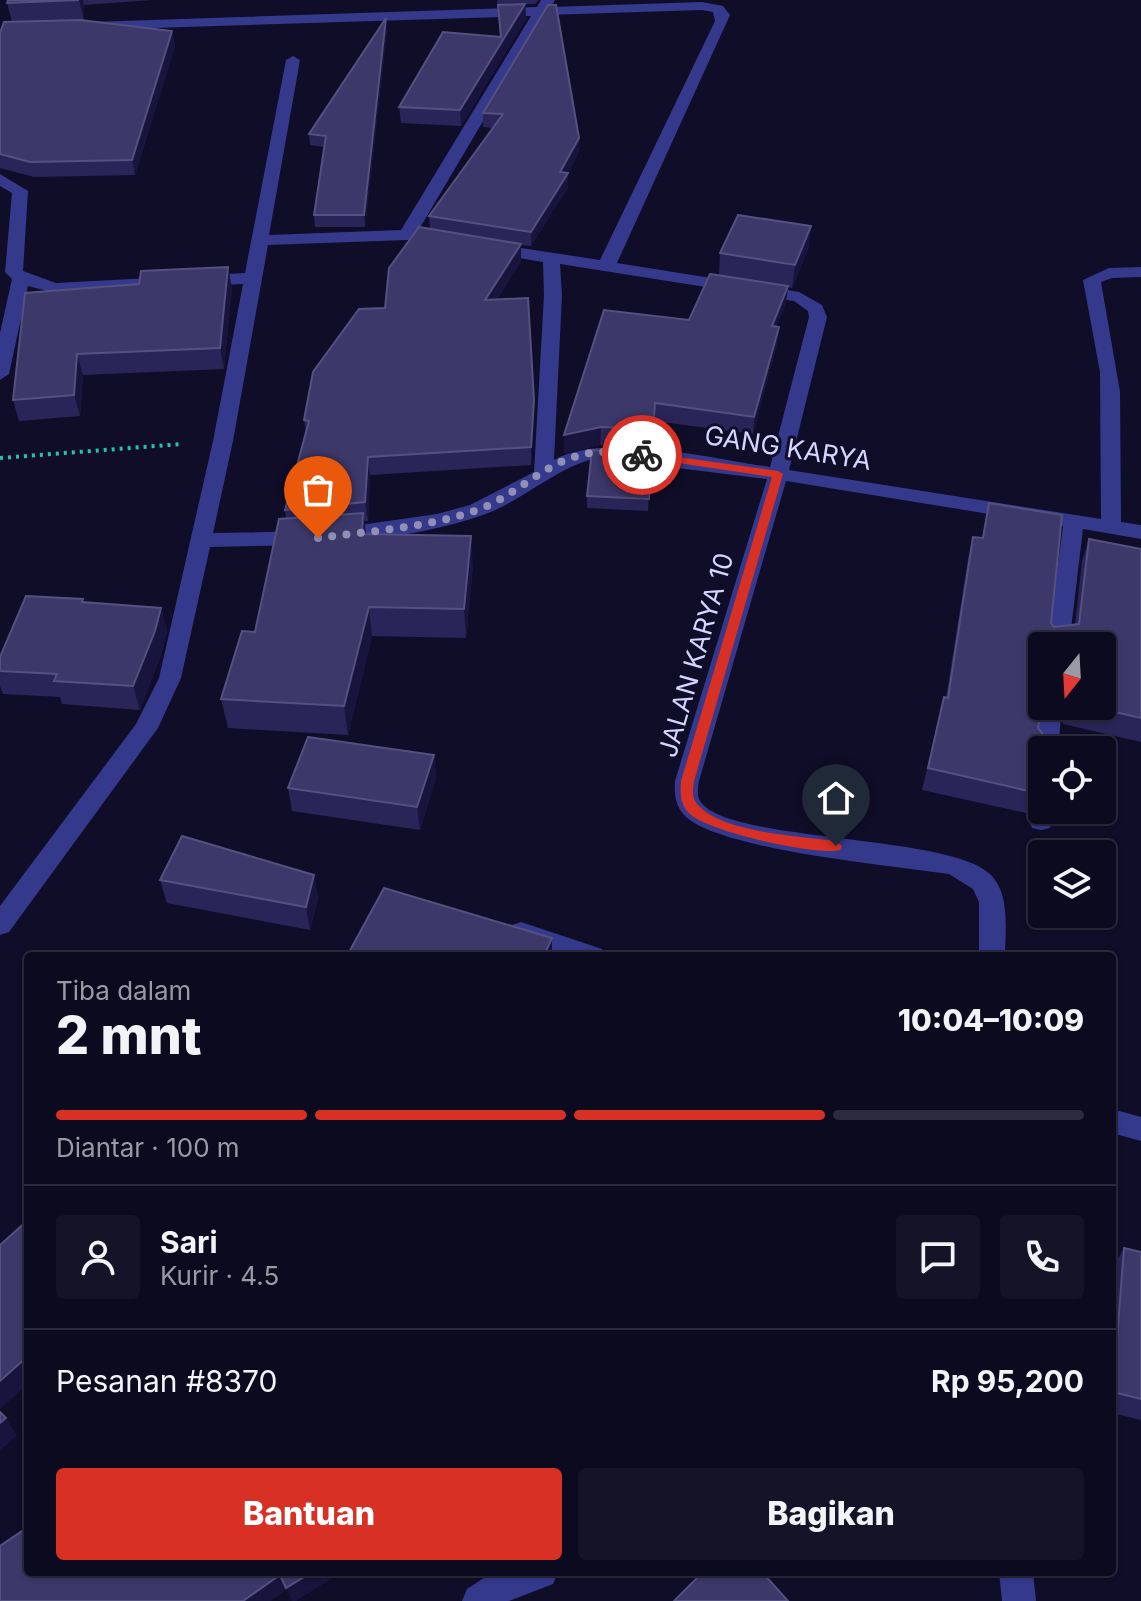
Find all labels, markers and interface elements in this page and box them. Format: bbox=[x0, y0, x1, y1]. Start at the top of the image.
courier bbox=[602, 415, 682, 495]
street label: GANG KARYA bbox=[703, 419, 874, 476]
icon: bike bbox=[620, 433, 664, 477]
pin bbox=[284, 456, 352, 538]
icon: bag bbox=[296, 468, 340, 512]
street label: JALAN KARYA 10 bbox=[651, 549, 740, 761]
north arrow bbox=[1028, 632, 1116, 720]
map controls bbox=[1028, 632, 1116, 928]
button: locate bbox=[1028, 736, 1116, 824]
pin bbox=[802, 764, 870, 846]
icon: home bbox=[814, 776, 858, 820]
button: layers bbox=[1028, 840, 1116, 928]
text: Tiba dalam bbox=[56, 975, 191, 1006]
text: 10:04–10:09 bbox=[898, 1002, 1084, 1038]
text: 2 mnt bbox=[56, 1004, 202, 1067]
text: Diantar · 100 m bbox=[56, 1132, 240, 1163]
button: person bbox=[56, 1215, 140, 1299]
button: chat bbox=[896, 1215, 980, 1299]
button: phone bbox=[1000, 1215, 1084, 1299]
text: Sari bbox=[160, 1224, 218, 1260]
text: Kurir · 4.5 bbox=[160, 1260, 279, 1291]
text: Pesanan #8370 bbox=[56, 1363, 277, 1399]
text: Rp 95,200 bbox=[931, 1363, 1084, 1399]
button: Bantuan bbox=[56, 1468, 562, 1560]
button: Bagikan bbox=[578, 1468, 1084, 1560]

